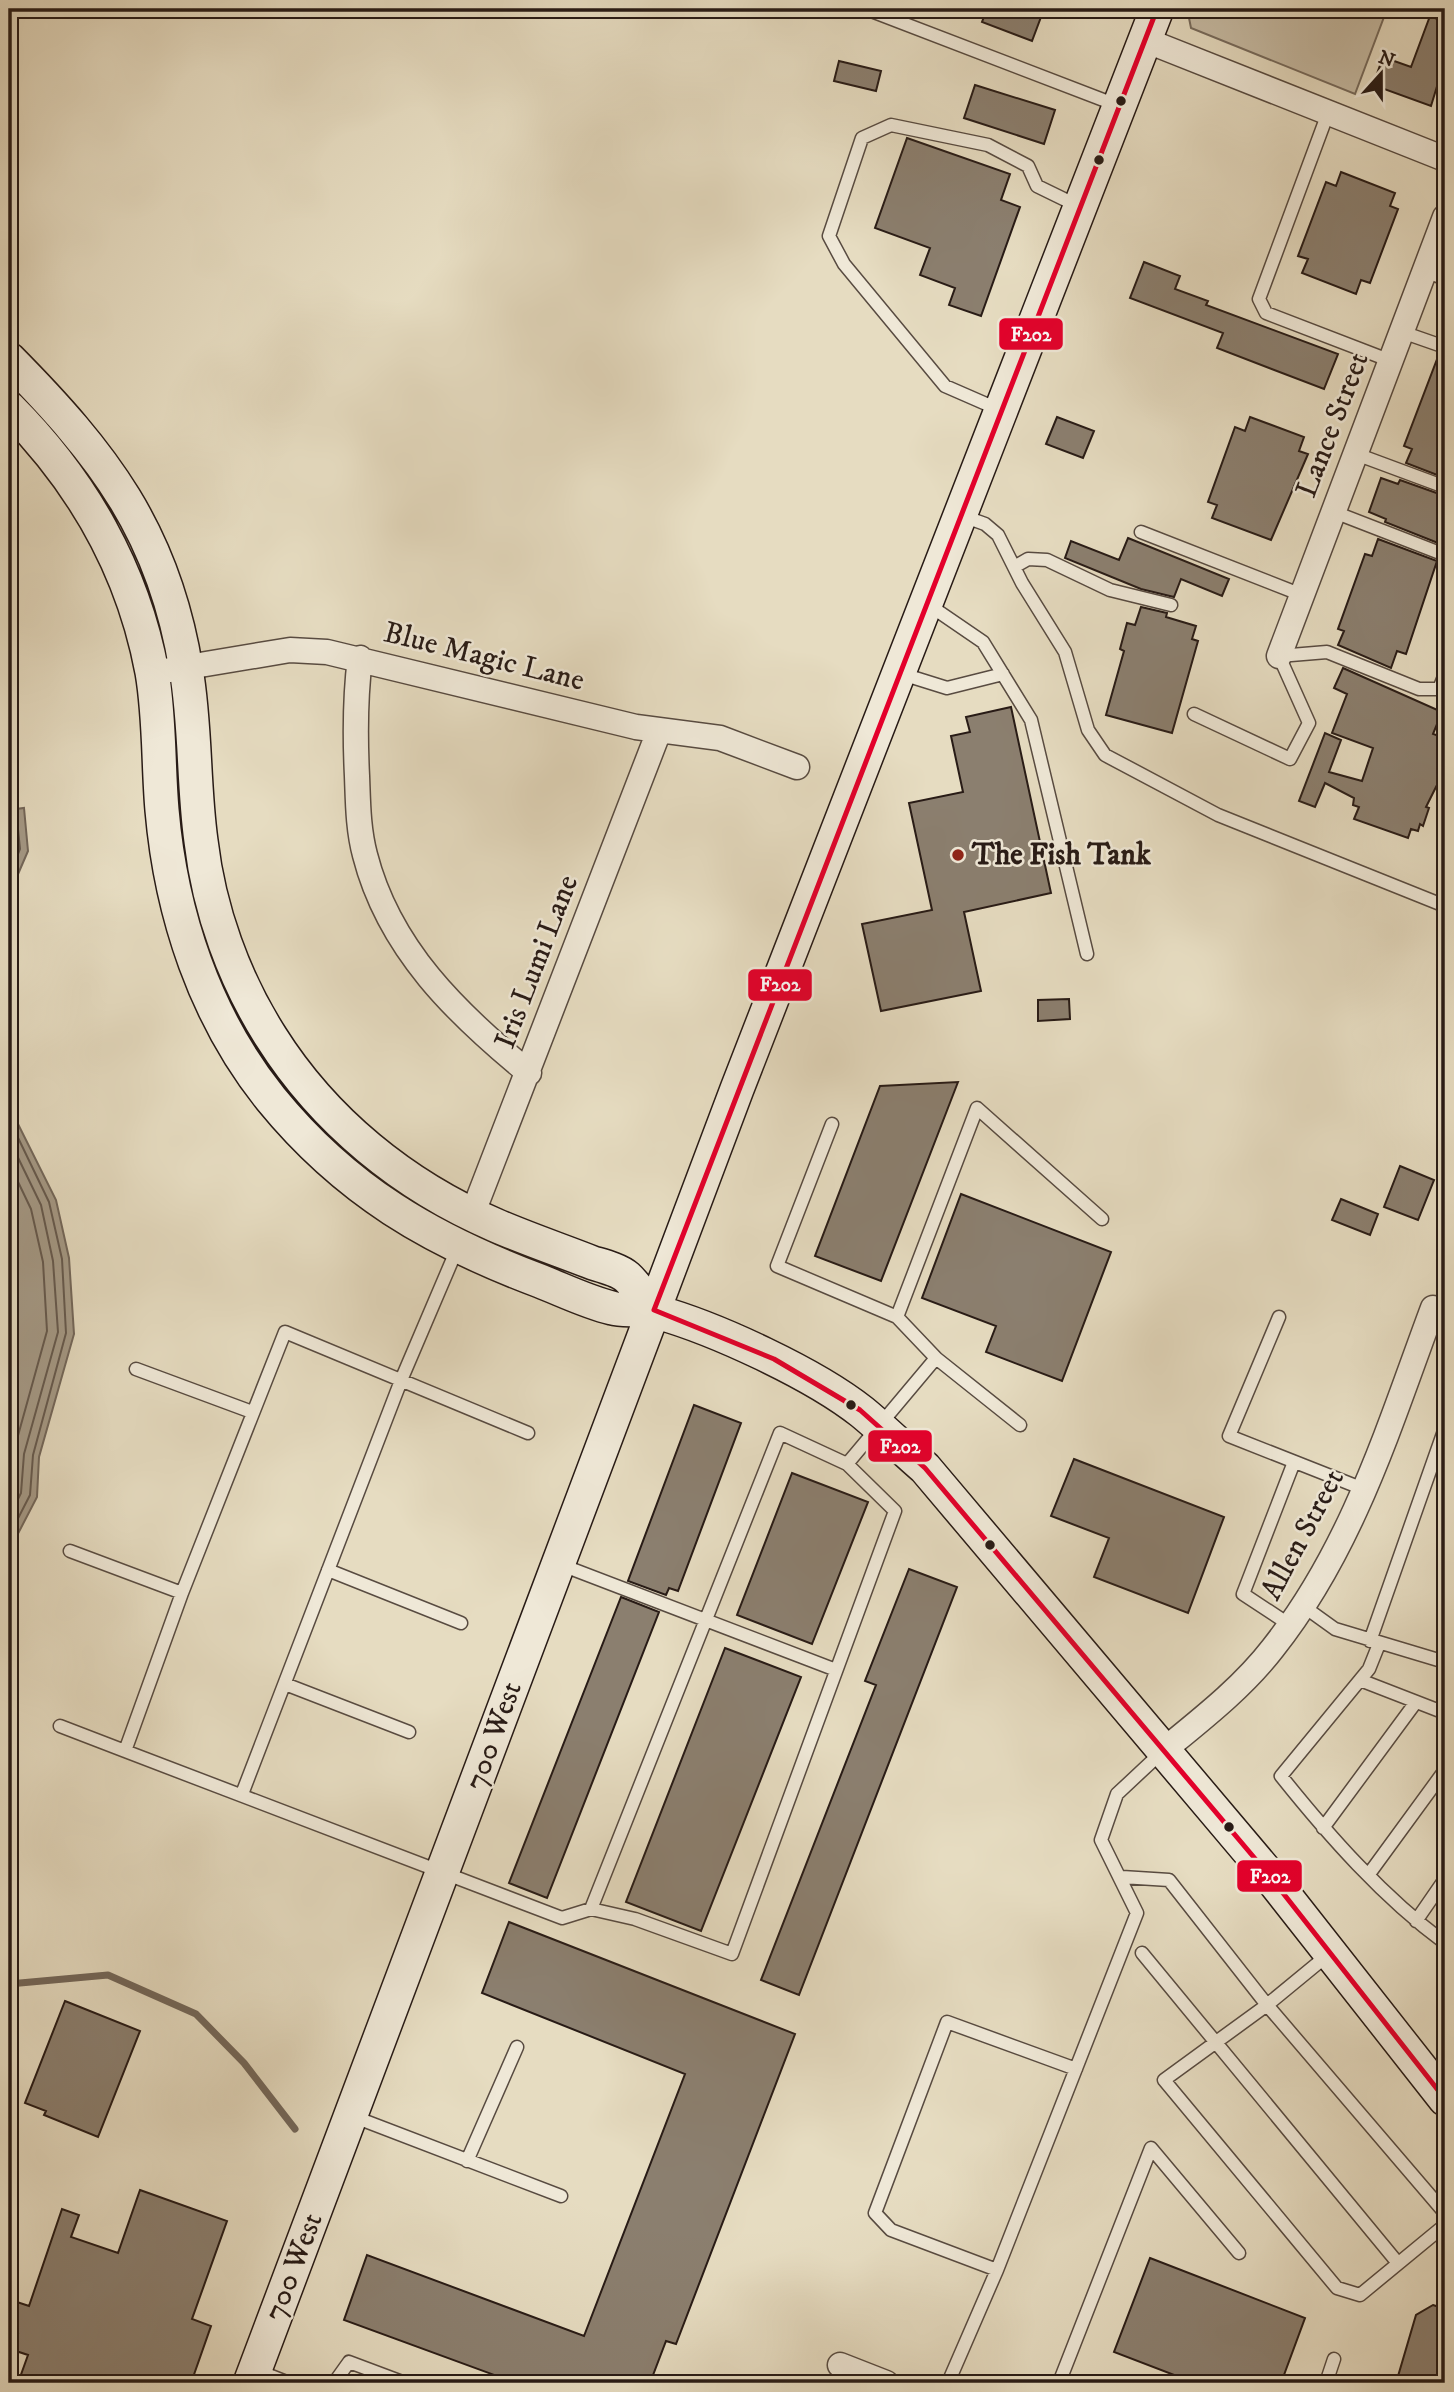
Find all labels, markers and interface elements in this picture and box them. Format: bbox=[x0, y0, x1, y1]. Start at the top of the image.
north arrow bbox=[1346, 38, 1416, 108]
text: N bbox=[1375, 46, 1398, 73]
unlabelled marker bbox=[1114, 94, 1128, 108]
unlabelled marker bbox=[1092, 153, 1106, 167]
line badge: F202 bbox=[998, 317, 1064, 351]
text: F202 bbox=[1011, 324, 1052, 347]
street label: Lance Street bbox=[1288, 347, 1378, 503]
street label: Blue Magic Lane bbox=[380, 614, 588, 700]
place label: The Fish Tank bbox=[971, 837, 1152, 874]
marker: The Fish Tank bbox=[950, 847, 966, 863]
street label: Iris Lumi Lane bbox=[487, 870, 587, 1054]
line badge: F202 bbox=[747, 968, 813, 1002]
text: F202 bbox=[760, 974, 801, 997]
unlabelled marker bbox=[844, 1398, 858, 1412]
line badge: F202 bbox=[867, 1429, 933, 1463]
text: F202 bbox=[880, 1436, 921, 1459]
street label: Allen Street bbox=[1253, 1463, 1353, 1607]
unlabelled marker bbox=[983, 1538, 997, 1552]
street label: 700 West bbox=[457, 1677, 531, 1795]
unlabelled marker bbox=[1222, 1820, 1236, 1834]
line badge: F202 bbox=[1236, 1859, 1303, 1893]
text: F202 bbox=[1250, 1866, 1291, 1889]
street label: 700 West bbox=[257, 2208, 331, 2326]

